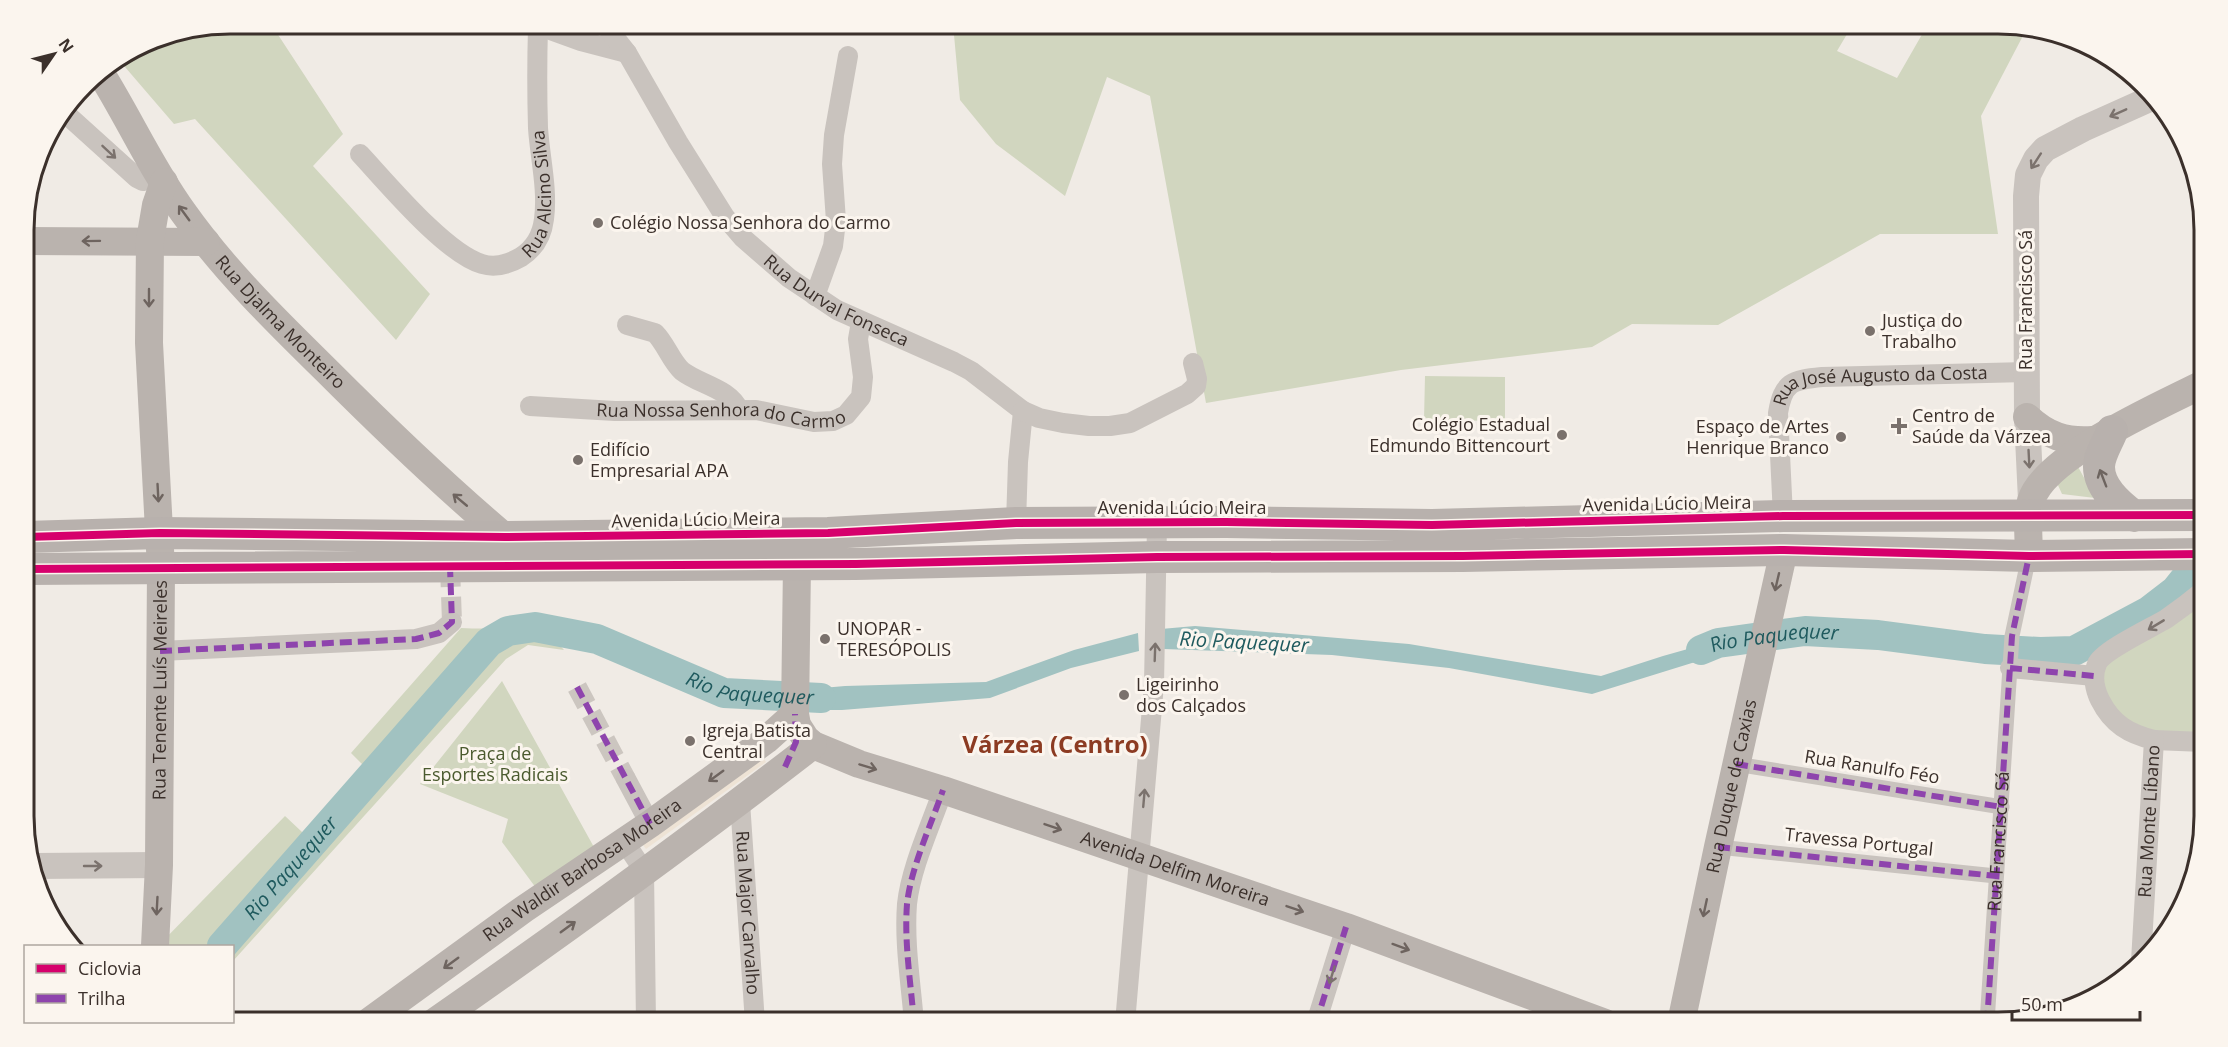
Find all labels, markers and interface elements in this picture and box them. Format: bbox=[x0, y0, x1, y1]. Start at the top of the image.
north arrow bbox=[24, 24, 84, 84]
text: N bbox=[54, 34, 79, 57]
one-way arrow bbox=[2109, 108, 2127, 119]
street label: Rua Alcino Silva bbox=[516, 129, 556, 263]
one-way arrow bbox=[101, 145, 116, 159]
one-way arrow bbox=[2030, 153, 2043, 170]
one-way arrow bbox=[178, 205, 190, 221]
place label: Colégio Nossa Senhora do Carmo bbox=[610, 210, 890, 234]
marker: Colégio Nossa Senhora do Carmo bbox=[591, 216, 605, 230]
street label: Rua Francisco Sá bbox=[2013, 230, 2037, 370]
one-way arrow bbox=[82, 235, 102, 246]
street label: Rua Durval Fonseca bbox=[759, 248, 913, 351]
street label: Rua Djalma Monteiro bbox=[210, 250, 351, 394]
one-way arrow bbox=[143, 288, 155, 308]
place label: Justiça do Trabalho bbox=[1880, 308, 1963, 353]
marker: Justiça do Trabalho bbox=[1863, 324, 1877, 338]
street label: Rua José Augusto da Costa bbox=[1767, 360, 1988, 408]
street label: Rua Nossa Senhora do Carmo bbox=[596, 397, 849, 433]
place label: Centro de Saúde da Várzea bbox=[1912, 403, 2051, 448]
place label: Colégio Estadual Edmundo Bittencourt bbox=[1369, 412, 1550, 457]
place label: Espaço de Artes Henrique Branco bbox=[1686, 414, 1829, 459]
marker: Centro de Saúde da Várzea bbox=[1890, 417, 1908, 435]
marker: Colégio Estadual Edmundo Bittencourt bbox=[1555, 428, 1569, 442]
marker: Espaço de Artes Henrique Branco bbox=[1834, 430, 1848, 444]
place label: Edifício Empresarial APA bbox=[590, 437, 729, 482]
one-way arrow bbox=[2023, 448, 2034, 468]
marker: Edifício Empresarial APA bbox=[571, 453, 585, 467]
one-way arrow bbox=[2096, 469, 2107, 487]
one-way arrow bbox=[153, 483, 164, 503]
street label: Avenida Lúcio Meira bbox=[1582, 490, 1752, 516]
one-way arrow bbox=[452, 493, 468, 506]
street label: Avenida Lúcio Meira bbox=[1097, 495, 1267, 519]
street label: Avenida Lúcio Meira bbox=[611, 506, 781, 532]
one-way arrow bbox=[1770, 572, 1782, 591]
street label: Rua Tenente Luís Meireles bbox=[146, 580, 172, 800]
place label: UNOPAR - TERESÓPOLIS bbox=[837, 616, 951, 661]
water label: Rio Paquequer bbox=[1705, 617, 1840, 658]
one-way arrow bbox=[2148, 619, 2165, 631]
water label: Rio Paquequer bbox=[1179, 625, 1311, 658]
marker: UNOPAR - TERESÓPOLIS bbox=[818, 632, 832, 646]
one-way arrow bbox=[1149, 642, 1160, 662]
water label: Rio Paquequer bbox=[682, 665, 816, 711]
place label: Ligeirinho dos Calçados bbox=[1136, 672, 1246, 717]
marker: Ligeirinho dos Calçados bbox=[1117, 688, 1131, 702]
street label: Rua Duque de Caxias bbox=[1700, 697, 1761, 875]
place label: Igreja Batista Central bbox=[702, 718, 811, 763]
district label: Várzea (Centro) bbox=[962, 727, 1148, 760]
marker: Igreja Batista Central bbox=[683, 734, 697, 748]
park label: Praça de Esportes Radicais bbox=[422, 741, 568, 786]
street label: Rua Ranulfo Féo bbox=[1803, 743, 1941, 789]
street label: Rua Monte Líbano bbox=[2132, 744, 2165, 898]
one-way arrow bbox=[858, 762, 877, 773]
one-way arrow bbox=[708, 770, 724, 783]
street label: Rua Francisco Sá bbox=[1981, 771, 2014, 912]
one-way arrow bbox=[1139, 789, 1150, 809]
street label: Rua Waldir Barbosa Moreira bbox=[477, 792, 686, 946]
water label: Rio Paquequer bbox=[237, 809, 344, 925]
street label: Travessa Portugal bbox=[1784, 821, 1934, 861]
one-way arrow bbox=[1043, 823, 1062, 834]
street label: Avenida Delfim Moreira bbox=[1078, 825, 1273, 911]
street label: Rua Major Carvalho bbox=[731, 830, 766, 996]
one-way arrow bbox=[83, 860, 103, 872]
one-way arrow bbox=[151, 895, 162, 915]
one-way arrow bbox=[1699, 898, 1710, 917]
one-way arrow bbox=[1285, 905, 1304, 916]
one-way arrow bbox=[560, 921, 576, 933]
one-way arrow bbox=[1391, 942, 1410, 953]
legend bbox=[24, 945, 234, 1023]
text: Ciclovia bbox=[78, 956, 141, 980]
one-way arrow bbox=[443, 957, 459, 969]
one-way arrow bbox=[1325, 965, 1336, 984]
scale bar bbox=[2012, 984, 2140, 1022]
text: Trilha bbox=[78, 986, 125, 1010]
text: 50 m bbox=[2021, 992, 2063, 1016]

